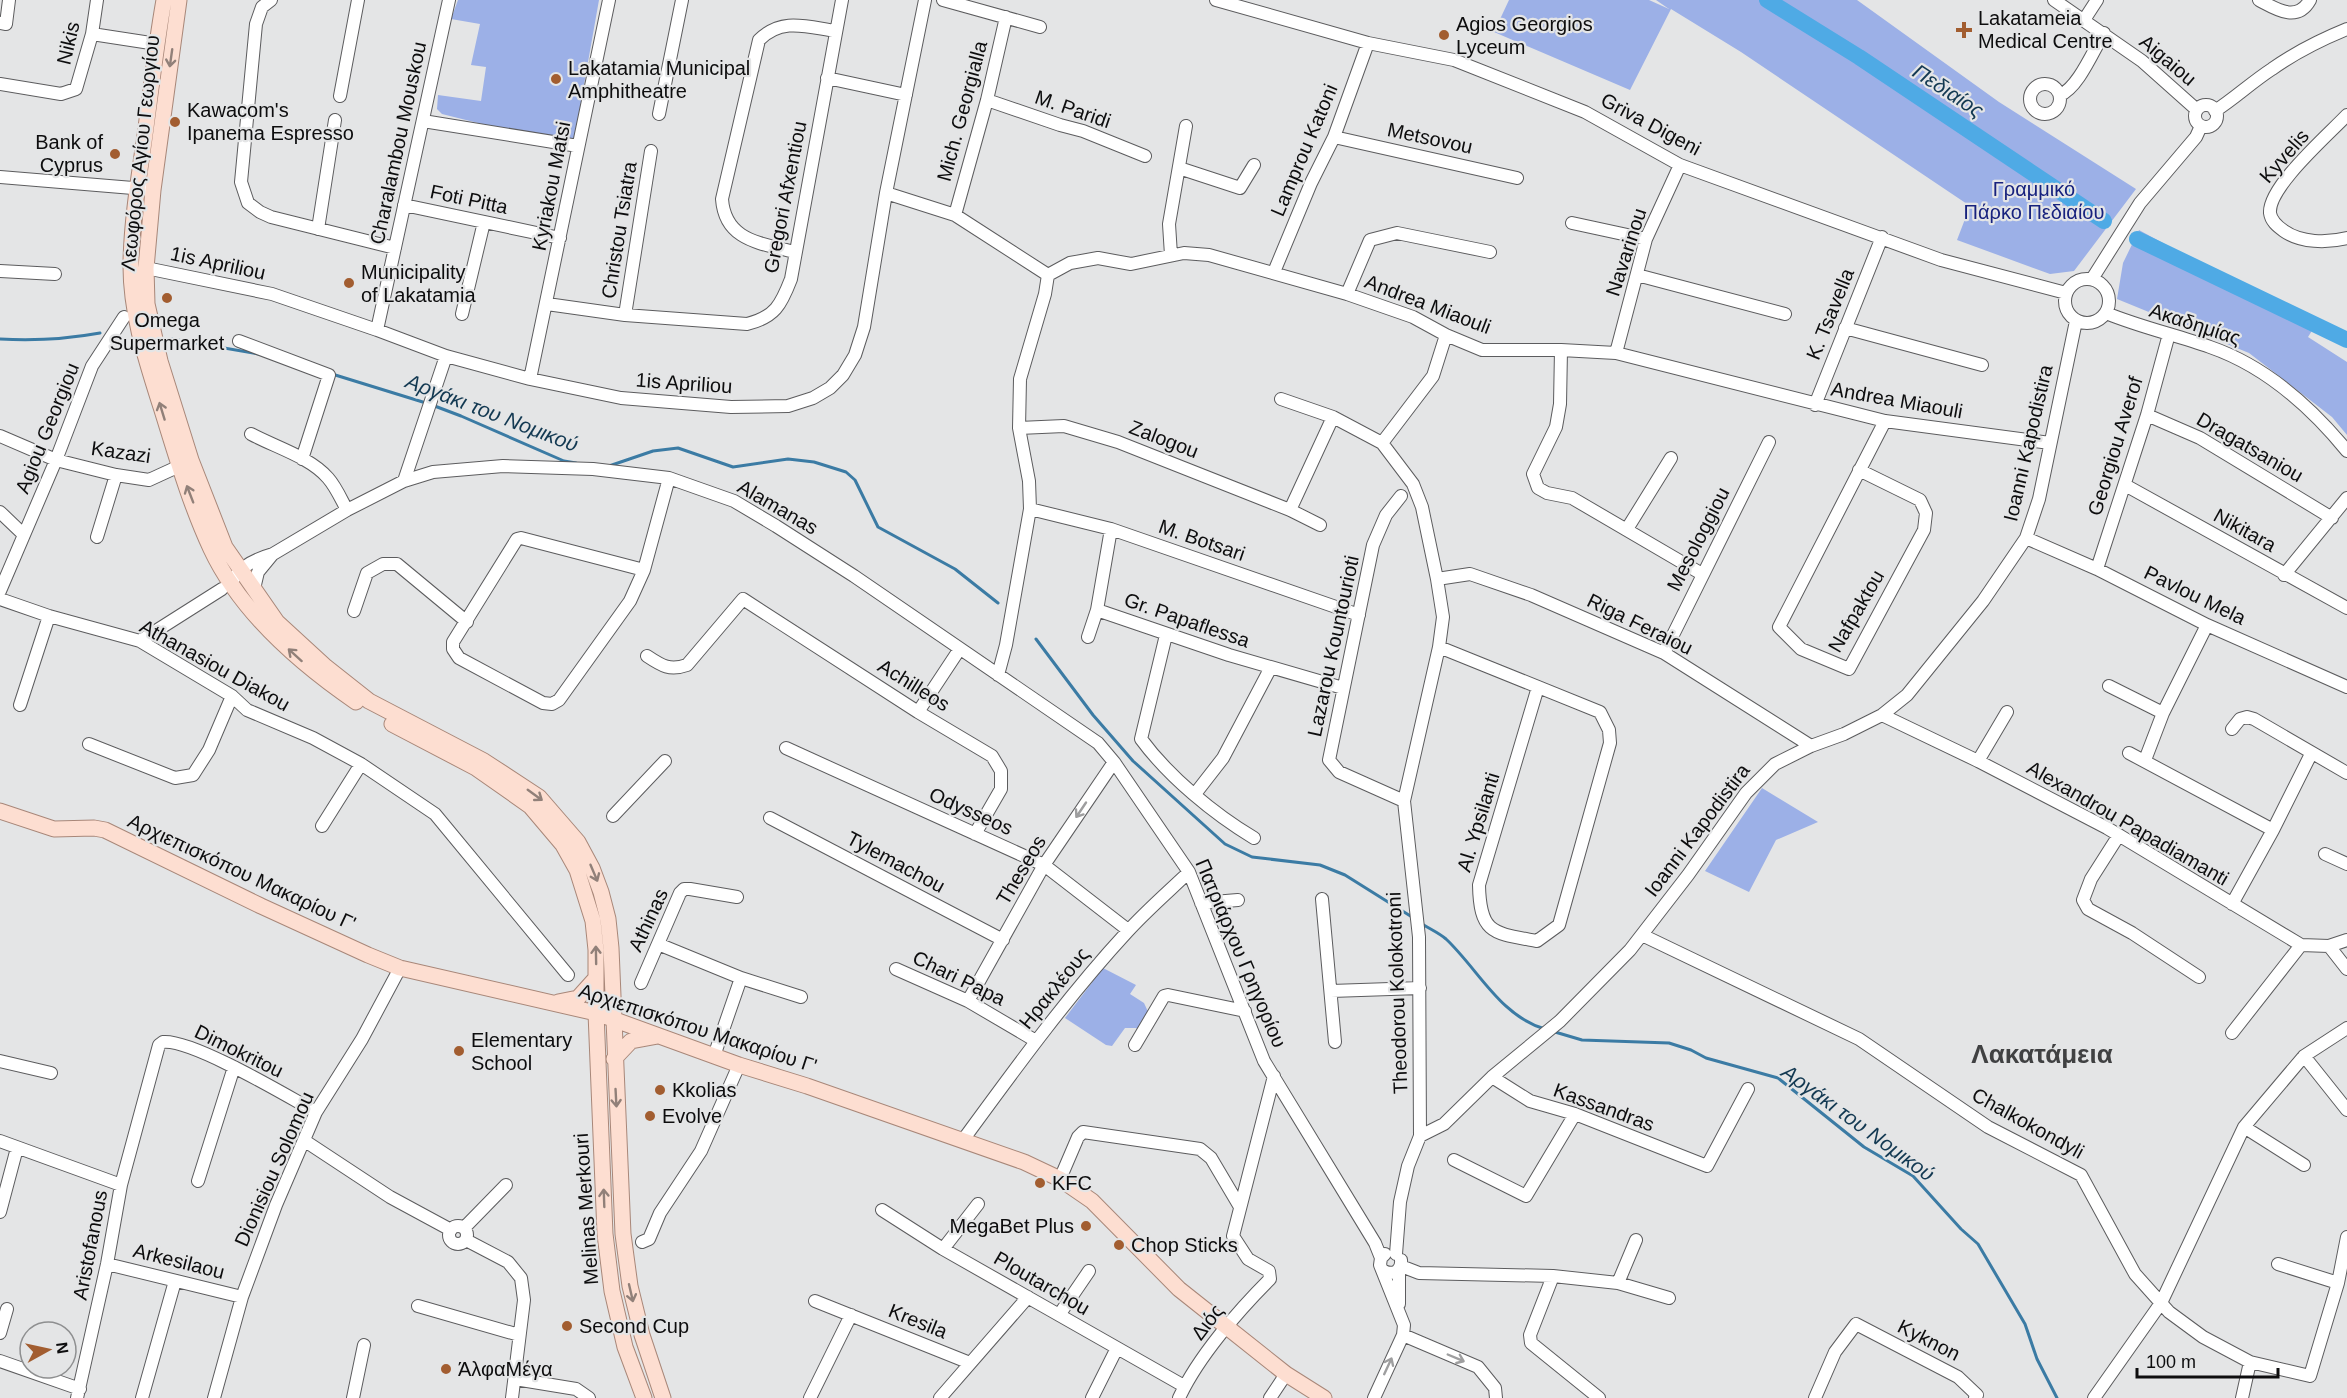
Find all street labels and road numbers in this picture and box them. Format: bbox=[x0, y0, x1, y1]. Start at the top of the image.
street label: Nikis bbox=[52, 19, 84, 67]
street label: Aigaiou bbox=[2135, 30, 2201, 90]
street label: Λεωφόρος Αγίου Γεωργίου bbox=[117, 34, 163, 272]
street label: Mich. Georgialla bbox=[933, 38, 992, 184]
street label: Charalambou Mouskou bbox=[366, 40, 430, 246]
street label: Lamprou Katoni bbox=[1266, 81, 1342, 219]
street label: M. Paridi bbox=[1032, 86, 1114, 132]
street label: Griva Digeni bbox=[1597, 88, 1705, 160]
street label: Metsovou bbox=[1385, 118, 1475, 158]
street label: Gregori Afxentiou bbox=[759, 119, 811, 275]
street label: Kyriakou Matsi bbox=[528, 120, 574, 252]
street label: Kyvelis bbox=[2255, 125, 2313, 187]
street label: Christou Tsiatra bbox=[597, 159, 641, 300]
street label: Foti Pitta bbox=[428, 180, 511, 218]
street label: Navarinou bbox=[1601, 205, 1651, 299]
street label: 1is Apriliou bbox=[168, 242, 268, 284]
street label: K. Tsavella bbox=[1802, 264, 1859, 363]
street label: Andrea Miaouli bbox=[1362, 270, 1494, 338]
street label: Ακαδημίας bbox=[2147, 299, 2243, 349]
street label: Agiou Georgiou bbox=[11, 359, 83, 497]
street label: Ioanni Kapodistira bbox=[1999, 362, 2057, 523]
street label: 1is Apriliou bbox=[635, 369, 733, 397]
street label: Georgiou Averof bbox=[2083, 373, 2147, 518]
street label: Andrea Miaouli bbox=[1829, 378, 1965, 422]
street label: Dragatsaniou bbox=[2193, 408, 2307, 486]
street label: Zalogou bbox=[1126, 416, 1202, 462]
street label: Kazazi bbox=[90, 437, 152, 467]
street label: Alamanas bbox=[734, 475, 822, 539]
street label: Mesologgiou bbox=[1662, 483, 1734, 595]
street label: Nikitara bbox=[2210, 504, 2281, 556]
street label: M. Botsari bbox=[1156, 515, 1248, 565]
street label: Lazarou Kountourioti bbox=[1303, 553, 1363, 739]
street label: Pavlou Mela bbox=[2141, 561, 2250, 629]
street label: Nafpaktou bbox=[1824, 566, 1888, 656]
street label: Gr. Papaflessa bbox=[1121, 588, 1253, 652]
street label: Riga Feraiou bbox=[1584, 589, 1696, 659]
street label: Athanasiou Diakou bbox=[136, 615, 294, 715]
street label: Achilleos bbox=[874, 654, 954, 716]
street label: Alexandrou Papadiamanti bbox=[2023, 756, 2233, 890]
street label: Ioanni Kapodistira bbox=[1640, 759, 1754, 901]
street label: Al. Ypsilanti bbox=[1452, 770, 1504, 874]
street label: Odysseos bbox=[926, 783, 1016, 839]
street label: Αρχιεπισκόπου Μακαρίου Γ' bbox=[125, 809, 359, 935]
street label: Tylemachou bbox=[843, 827, 949, 897]
street label: Theseos bbox=[992, 831, 1050, 909]
street label: Πατριάρχου Γρηγορίου bbox=[1191, 855, 1291, 1051]
street label: Athinas bbox=[624, 885, 672, 955]
street label: Theodorou Kolokotroni bbox=[1382, 891, 1412, 1095]
street label: Ηρακλέους bbox=[1015, 943, 1094, 1033]
street label: Chari Papa bbox=[909, 946, 1010, 1010]
street label: Αρχιεπισκόπου Μακαρίου Γ' bbox=[576, 979, 820, 1077]
street label: Dimokritou bbox=[191, 1020, 287, 1082]
street label: Kassandras bbox=[1551, 1079, 1657, 1135]
street label: Chalkokondyli bbox=[1968, 1083, 2088, 1163]
street label: Dionisiou Solomou bbox=[230, 1088, 318, 1250]
street label: Melinas Merkouri bbox=[570, 1132, 602, 1286]
street label: Aristofanous bbox=[69, 1188, 111, 1302]
street label: Arkesilaou bbox=[131, 1239, 227, 1283]
street label: Ploutarchou bbox=[990, 1247, 1094, 1319]
street label: Kresila bbox=[886, 1299, 951, 1343]
street label: Διός bbox=[1187, 1300, 1228, 1344]
street label: Kyknon bbox=[1894, 1315, 1964, 1365]

